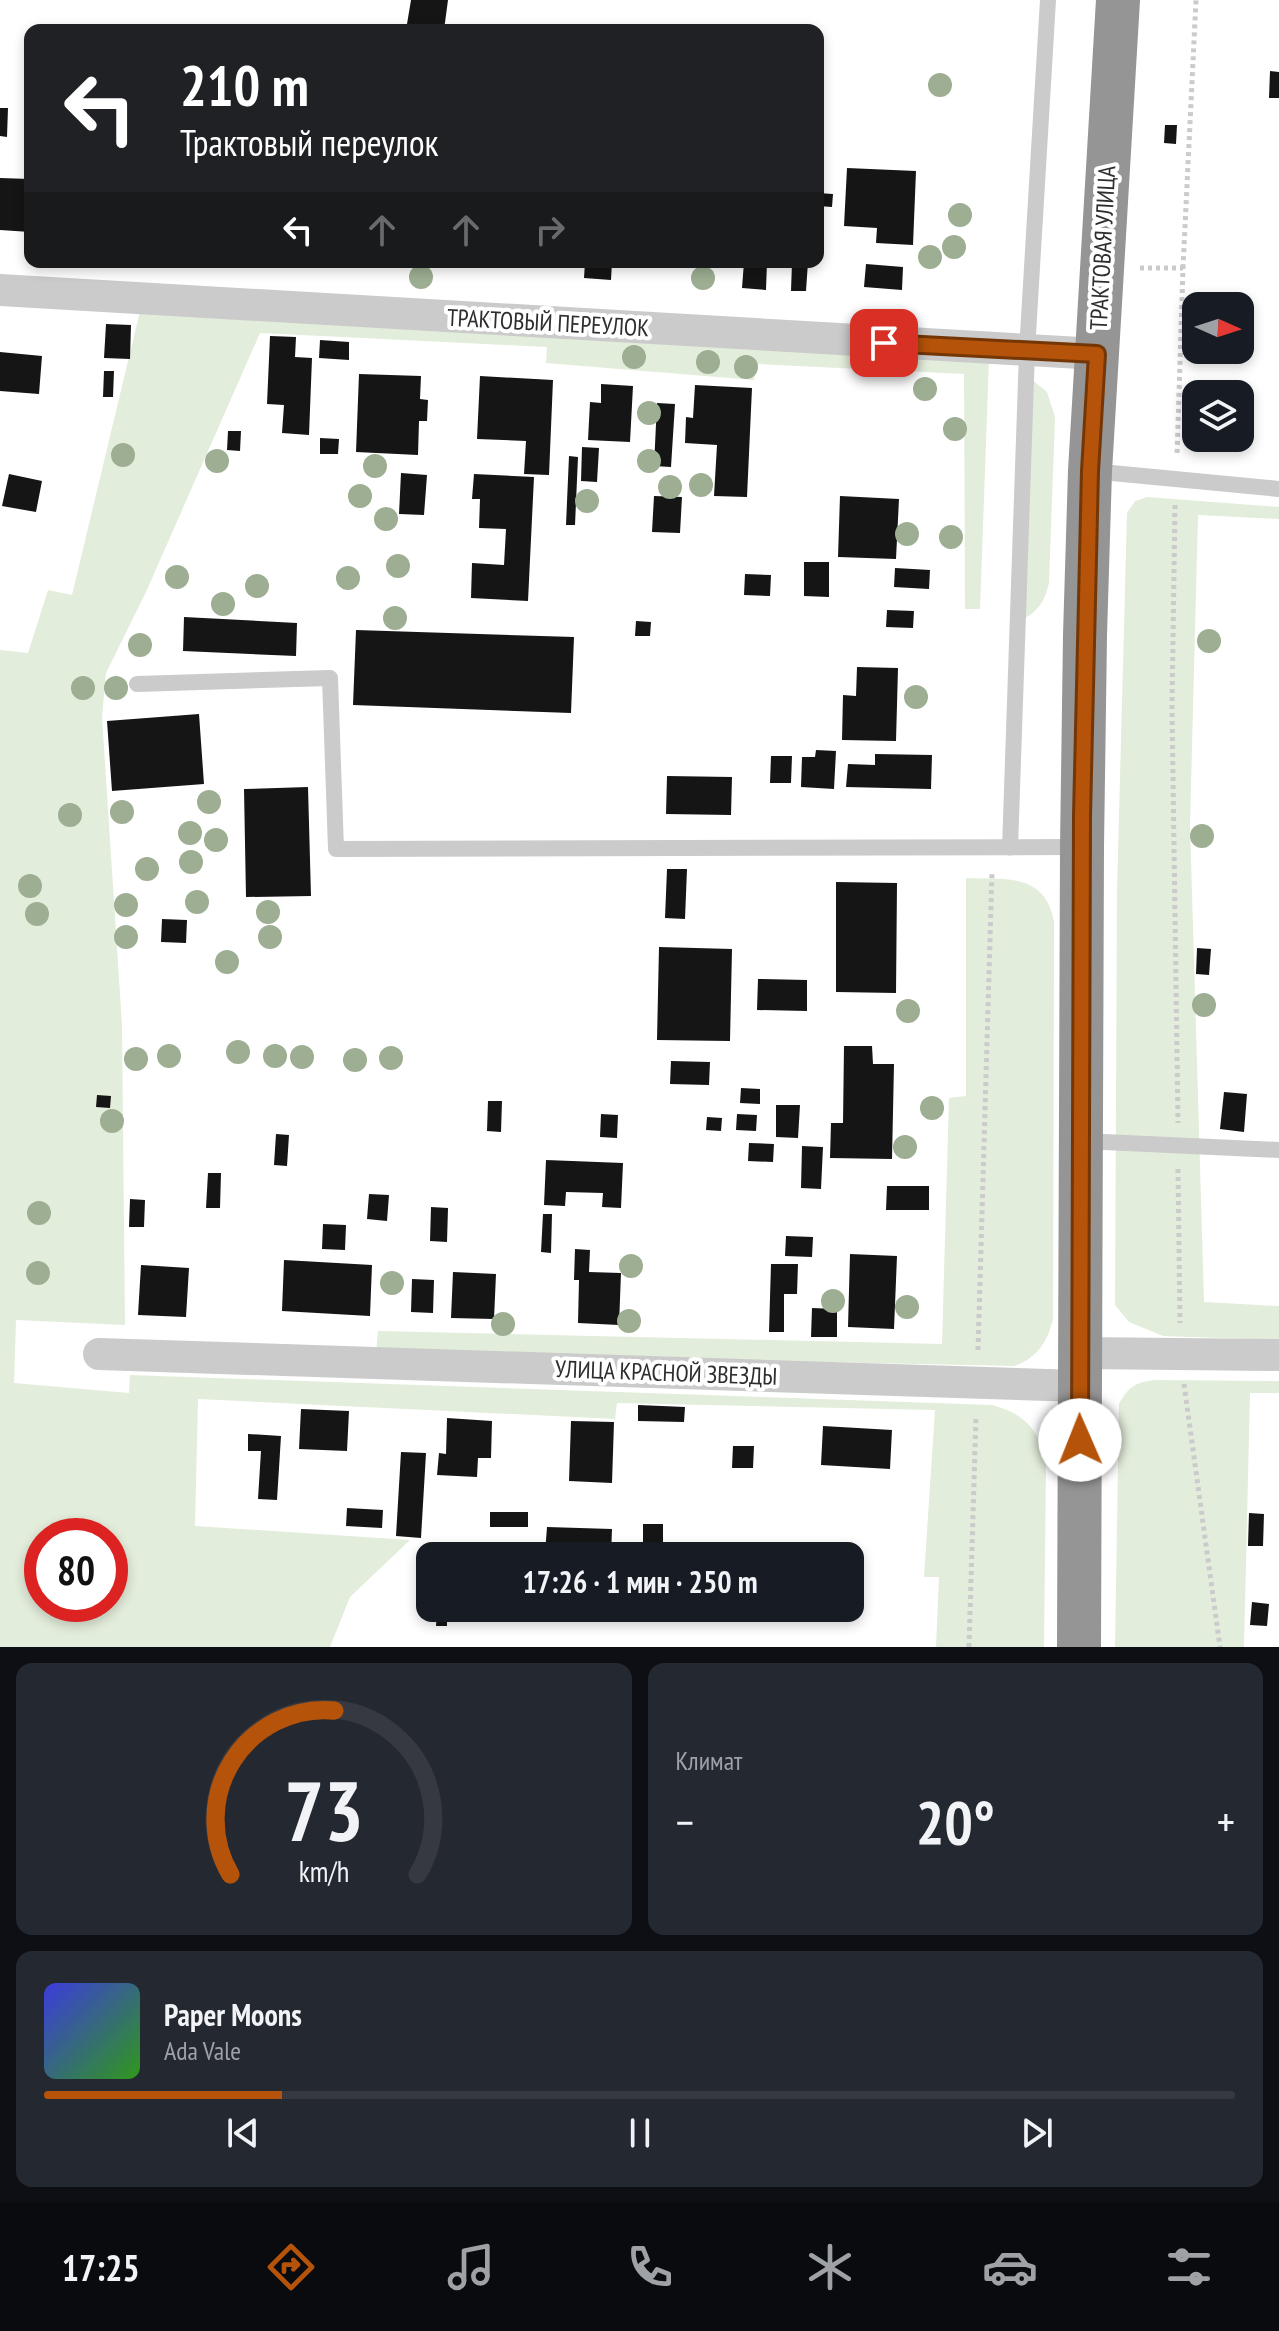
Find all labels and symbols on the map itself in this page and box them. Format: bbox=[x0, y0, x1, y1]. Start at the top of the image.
street label: ТРАКТОВАЯ УЛИЦА bbox=[1083, 164, 1122, 331]
north arrow bbox=[1182, 292, 1254, 364]
street label: ТРАКТОВЫЙ ПЕРЕУЛОК bbox=[446, 302, 650, 343]
pin bbox=[850, 309, 918, 377]
street label: УЛИЦА КРАСНОЙ ЗВЕЗДЫ bbox=[554, 1353, 778, 1392]
position arrow bbox=[1038, 1398, 1122, 1482]
speed limit sign: 80 bbox=[24, 1518, 128, 1622]

